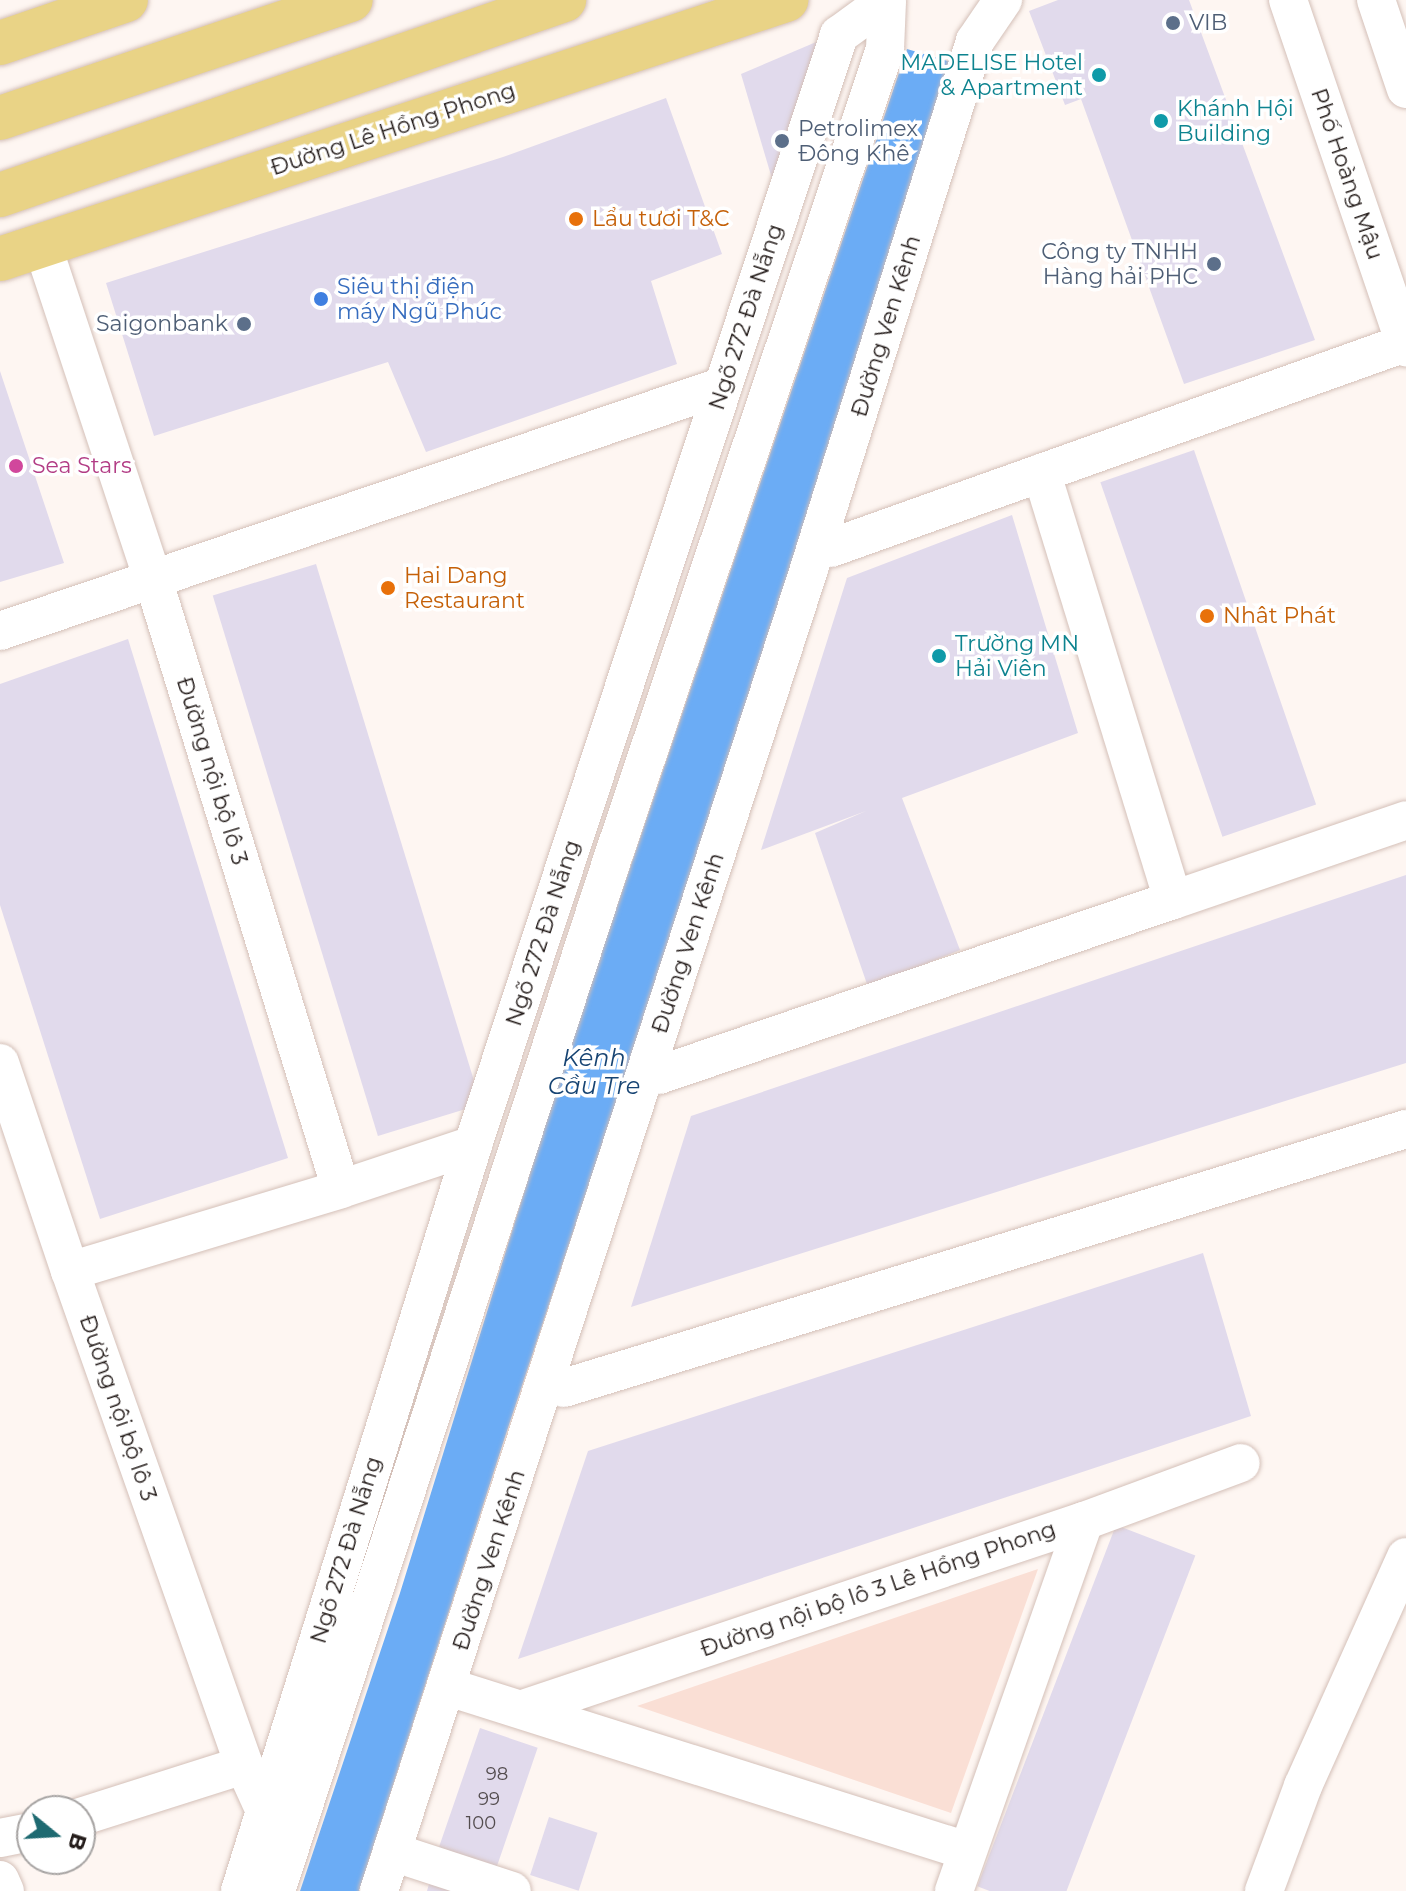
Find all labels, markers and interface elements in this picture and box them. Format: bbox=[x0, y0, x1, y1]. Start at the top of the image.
place label: VIB bbox=[1189, 10, 1227, 36]
marker: VIB bbox=[1164, 14, 1182, 32]
place label: MADELISE Hotel & Apartment bbox=[900, 49, 1083, 100]
marker: MADELISE Hotel & Apartment bbox=[1090, 66, 1108, 84]
street label: Đường Lê Hồng Phong bbox=[267, 77, 519, 181]
street label: Phố Hoàng Mậu bbox=[1305, 85, 1389, 263]
place label: Khánh Hội Building bbox=[1177, 95, 1294, 146]
marker: Khánh Hội Building bbox=[1152, 112, 1170, 130]
place label: Petrolimex Đông Khê bbox=[798, 115, 918, 166]
marker: Petrolimex Đông Khê bbox=[773, 132, 791, 150]
place label: Lẩu tươi T&C bbox=[592, 206, 730, 232]
marker: Lẩu tươi T&C bbox=[567, 210, 585, 228]
street label: Ngõ 272 Đà Nẵng bbox=[703, 221, 789, 413]
street label: Đường Ven Kênh bbox=[846, 232, 926, 420]
place label: Công ty TNHH Hàng hải PHC bbox=[1041, 238, 1198, 290]
marker: Công ty TNHH Hàng hải PHC bbox=[1205, 255, 1223, 273]
place label: Siêu thị điện máy Ngũ Phúc bbox=[337, 273, 502, 324]
marker: Siêu thị điện máy Ngũ Phúc bbox=[312, 290, 330, 308]
place label: Saigonbank bbox=[96, 311, 228, 337]
marker: Saigonbank bbox=[235, 315, 253, 333]
place label: Sea Stars bbox=[32, 453, 132, 479]
marker: Sea Stars bbox=[7, 457, 25, 475]
place label: Hai Dang Restaurant bbox=[404, 562, 525, 614]
marker: Hai Dang Restaurant bbox=[379, 579, 397, 597]
place label: Nhât Phát bbox=[1223, 603, 1336, 629]
marker: Nhât Phát bbox=[1198, 607, 1216, 625]
place label: Trường MN Hải Viên bbox=[955, 630, 1079, 682]
marker: Trường MN Hải Viên bbox=[930, 647, 948, 665]
street label: Đường nội bộ lô 3 bbox=[171, 674, 253, 868]
street label: Ngõ 272 Đà Nẵng bbox=[500, 837, 586, 1029]
street label: Đường Ven Kênh bbox=[646, 849, 730, 1037]
water label: Kênh Cầu Tre bbox=[548, 1044, 640, 1100]
street label: Đường nội bộ lô 3 bbox=[74, 1312, 162, 1504]
street label: Ngõ 272 Đà Nẵng bbox=[305, 1453, 387, 1647]
street label: Đường Ven Kênh bbox=[447, 1466, 531, 1654]
street label: Đường nội bộ lô 3 Lê Hồng Phong bbox=[697, 1516, 1059, 1662]
house number: 98 bbox=[486, 1763, 508, 1785]
house number: 99 bbox=[478, 1788, 500, 1810]
north arrow bbox=[16, 1795, 96, 1875]
house number: 100 bbox=[466, 1812, 496, 1834]
text: B bbox=[62, 1830, 93, 1854]

